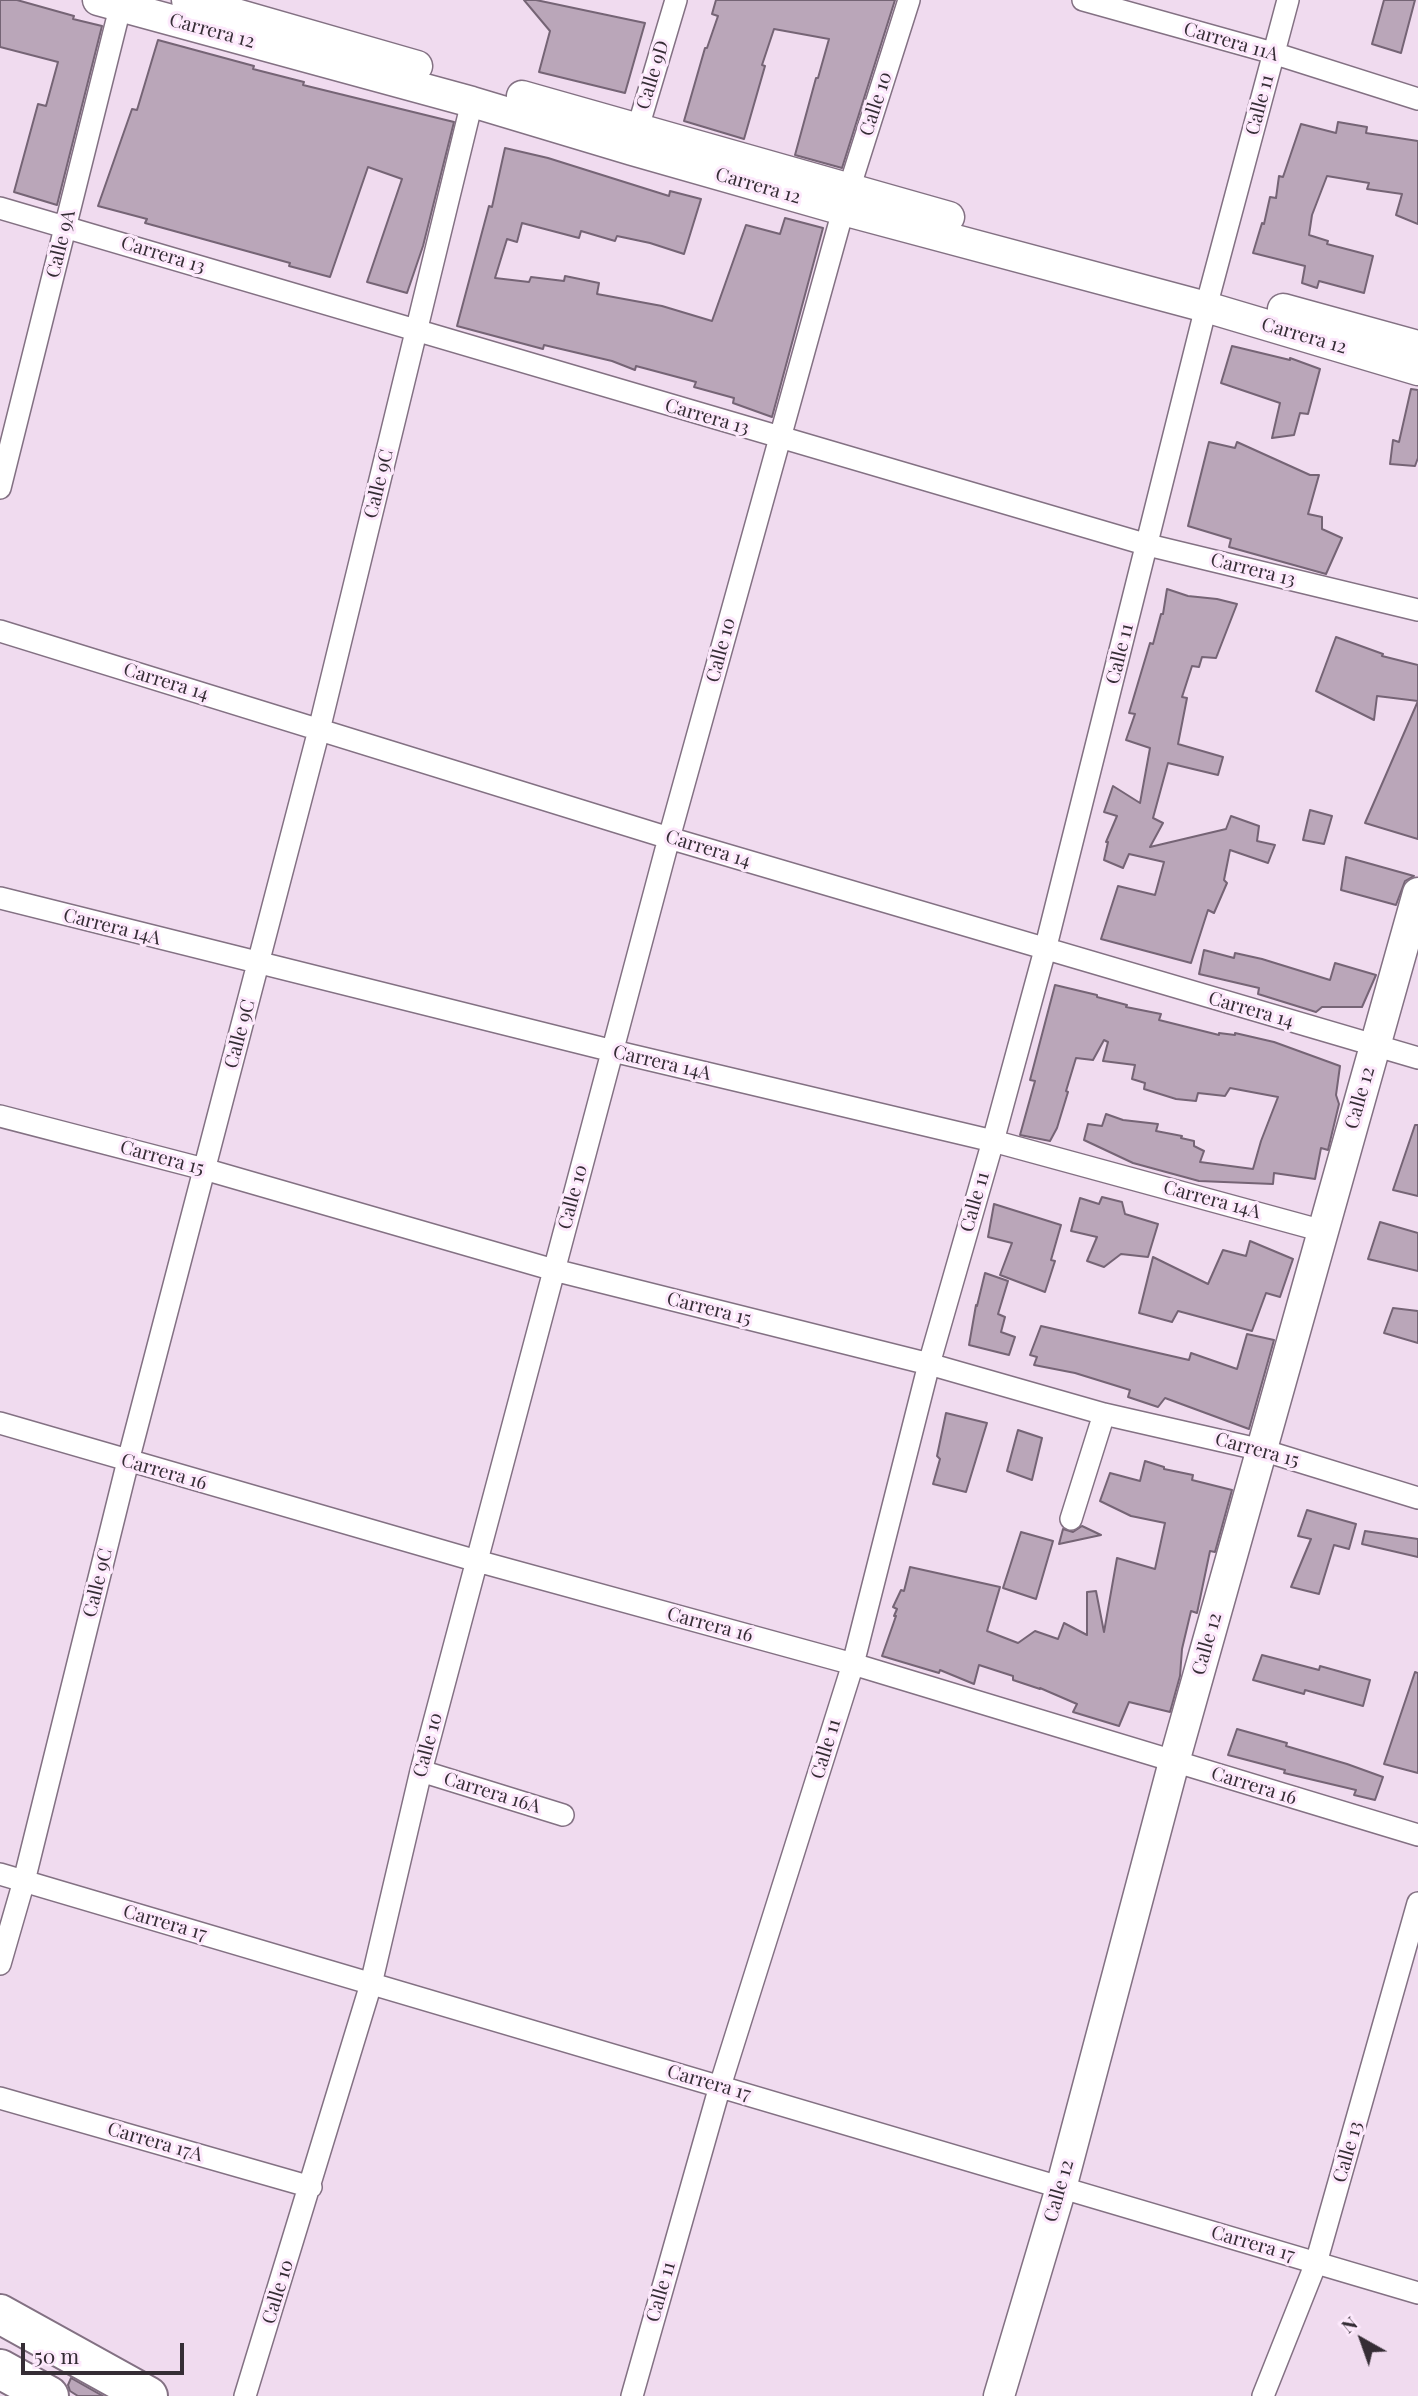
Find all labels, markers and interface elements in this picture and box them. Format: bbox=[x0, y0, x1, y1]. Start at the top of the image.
street label: Carrera 12 bbox=[167, 9, 257, 53]
street label: Carrera 11A bbox=[1181, 18, 1281, 66]
street label: Calle 9D bbox=[632, 38, 674, 112]
street label: Calle 10 bbox=[855, 69, 897, 139]
street label: Calle 11 bbox=[1241, 72, 1279, 138]
street label: Carrera 12 bbox=[713, 163, 803, 209]
street label: Calle 9A bbox=[42, 208, 80, 280]
street label: Carrera 13 bbox=[118, 231, 208, 279]
street label: Carrera 12 bbox=[1259, 313, 1349, 359]
street label: Carrera 13 bbox=[662, 394, 752, 440]
street label: Calle 9C bbox=[359, 447, 399, 521]
street label: Carrera 13 bbox=[1208, 548, 1298, 592]
street label: Calle 10 bbox=[701, 615, 741, 685]
street label: Calle 11 bbox=[1101, 621, 1139, 687]
street label: Carrera 14 bbox=[121, 658, 211, 706]
street label: Carrera 14 bbox=[663, 825, 753, 873]
street label: Carrera 14A bbox=[61, 904, 163, 950]
street label: Carrera 14 bbox=[1206, 987, 1296, 1033]
street label: Calle 9C bbox=[220, 997, 260, 1071]
street label: Carrera 14A bbox=[611, 1041, 713, 1085]
street label: Calle 12 bbox=[1340, 1064, 1380, 1132]
street label: Carrera 15 bbox=[118, 1136, 206, 1180]
street label: Calle 10 bbox=[553, 1162, 593, 1232]
street label: Calle 11 bbox=[956, 1169, 994, 1235]
street label: Carrera 14A bbox=[1161, 1176, 1263, 1224]
street label: Carrera 15 bbox=[665, 1288, 753, 1330]
street label: Carrera 15 bbox=[1213, 1428, 1301, 1472]
street label: Carrera 16 bbox=[118, 1449, 210, 1495]
street label: Calle 9C bbox=[78, 1546, 118, 1620]
street label: Carrera 16 bbox=[664, 1603, 756, 1647]
street label: Calle 12 bbox=[1187, 1610, 1227, 1678]
street label: Calle 10 bbox=[408, 1710, 448, 1780]
street label: Calle 11 bbox=[806, 1716, 846, 1782]
street label: Carrera 16 bbox=[1209, 1762, 1299, 1810]
street label: Carrera 16A bbox=[441, 1767, 543, 1819]
street label: Carrera 17 bbox=[120, 1900, 210, 1946]
street label: Carrera 17 bbox=[664, 2060, 754, 2106]
street label: Carrera 17A bbox=[105, 2118, 205, 2166]
street label: Calle 13 bbox=[1328, 2119, 1368, 2185]
street label: Calle 12 bbox=[1039, 2157, 1079, 2225]
street label: Carrera 17 bbox=[1208, 2221, 1298, 2267]
street label: Calle 10 bbox=[257, 2257, 299, 2327]
street label: Calle 11 bbox=[642, 2259, 680, 2325]
north arrow bbox=[1327, 2305, 1397, 2375]
text: N bbox=[1335, 2310, 1362, 2338]
scale bar bbox=[24, 2330, 187, 2374]
text: 50 m bbox=[34, 2341, 79, 2369]

